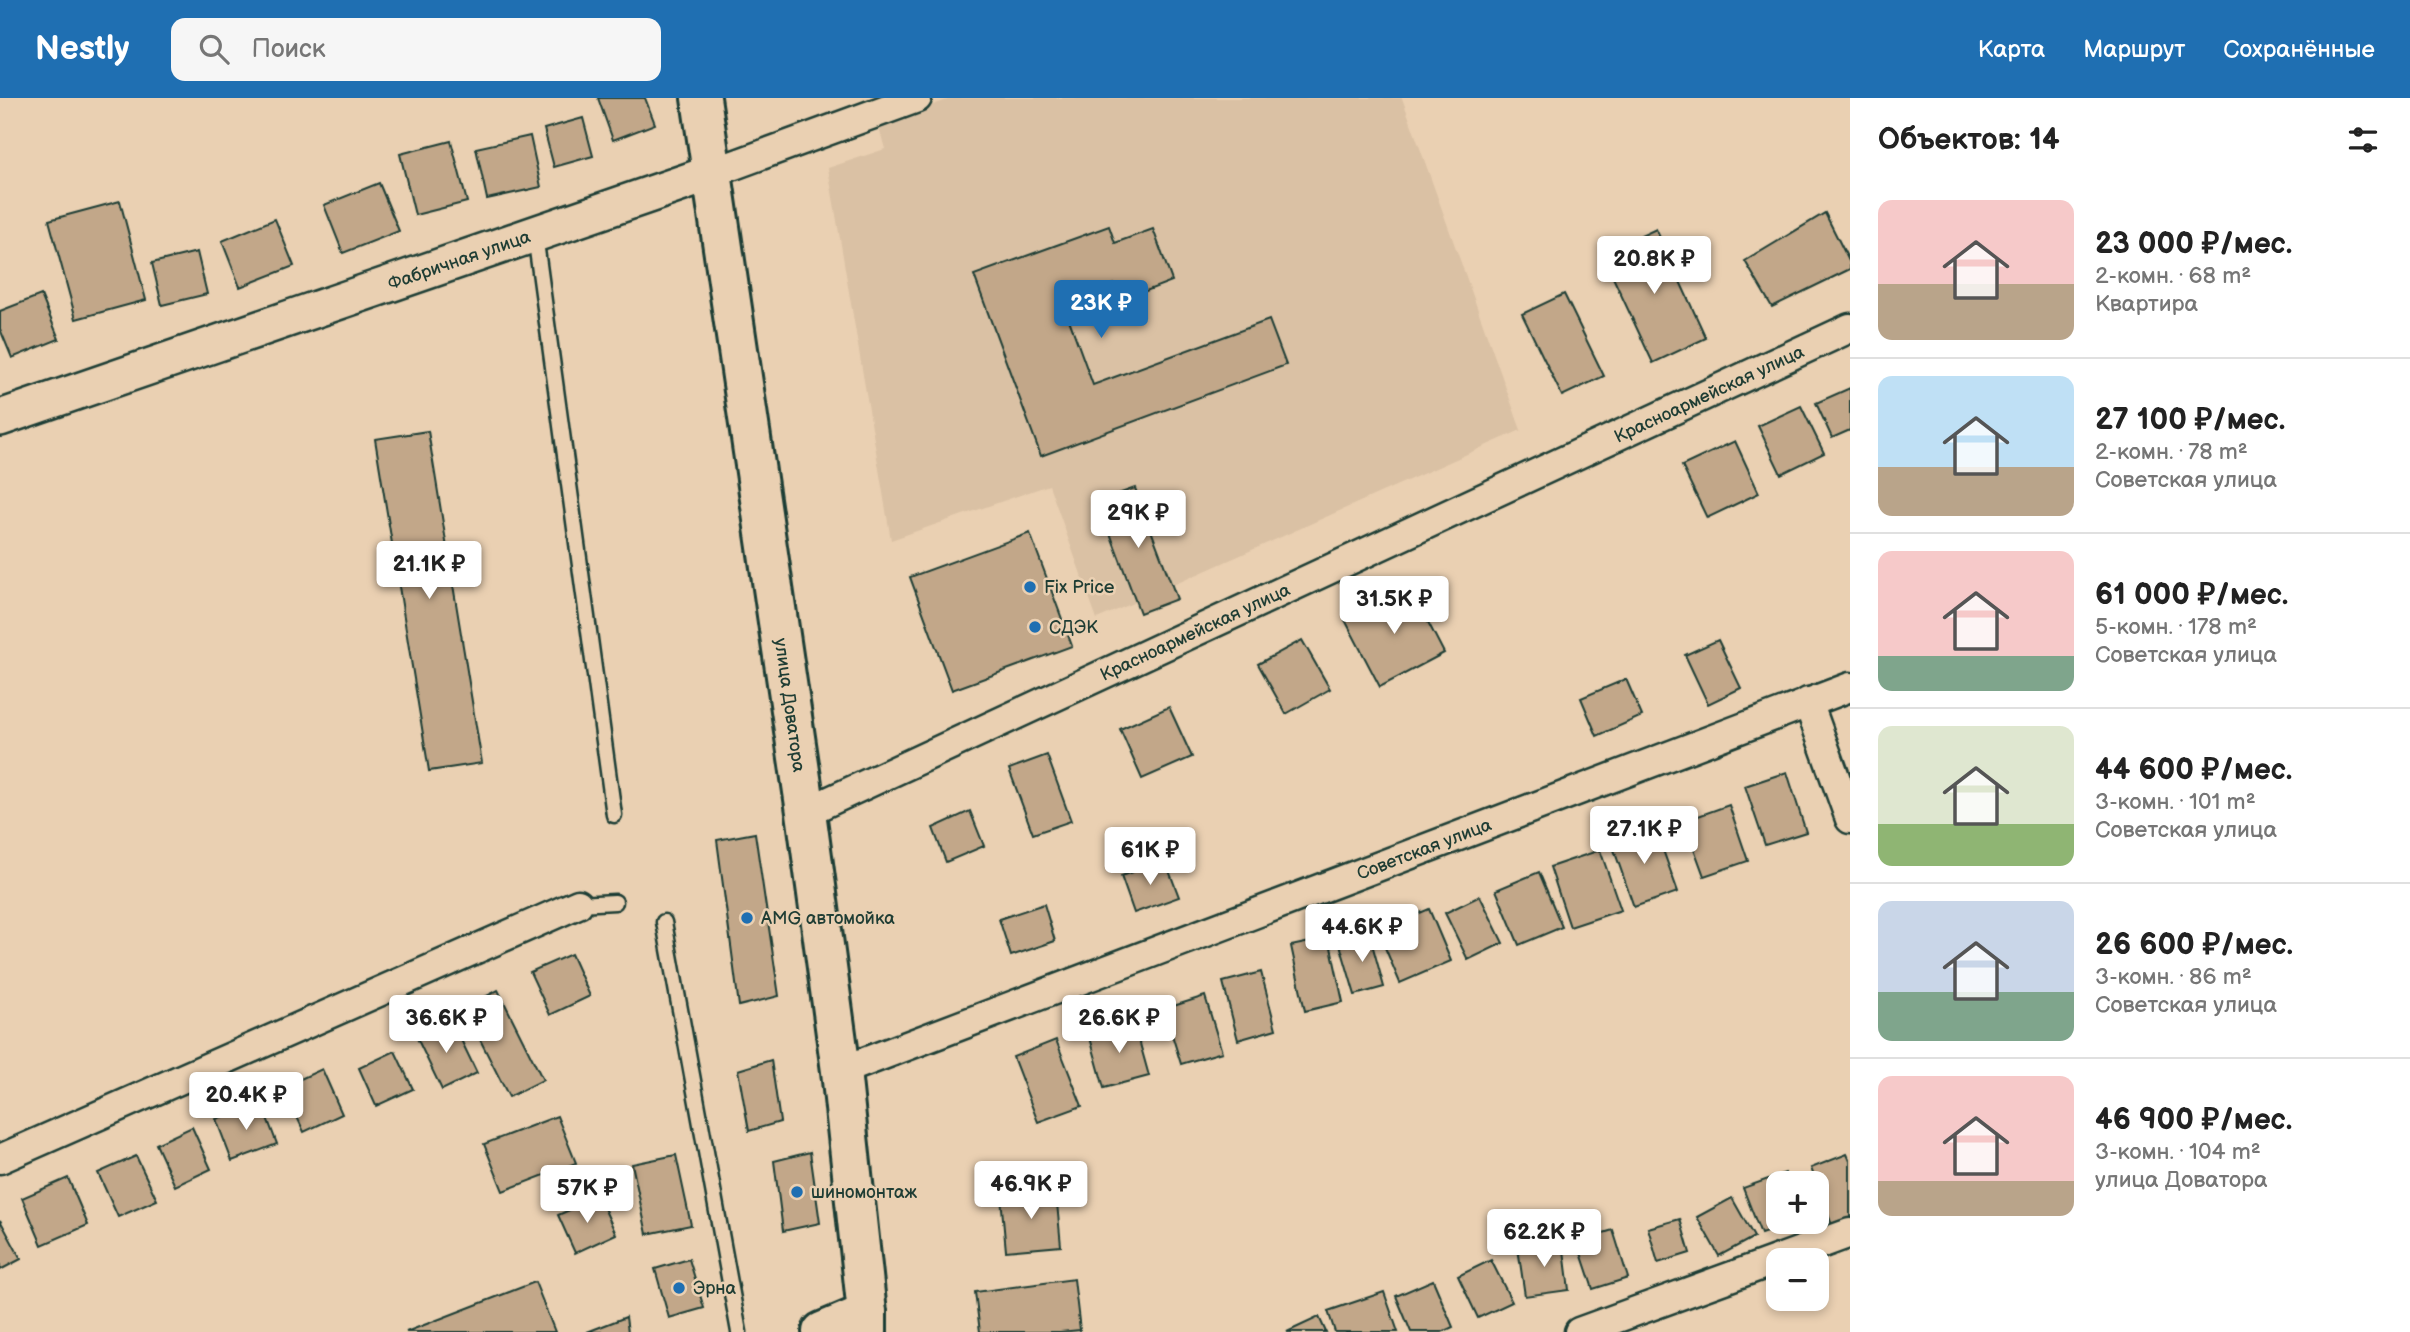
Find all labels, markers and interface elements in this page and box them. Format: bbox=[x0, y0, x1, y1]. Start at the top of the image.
search box bbox=[171, 18, 661, 81]
text: Nestly bbox=[35, 29, 129, 69]
icon: search bbox=[195, 30, 233, 68]
text: Поиск bbox=[251, 34, 326, 65]
text: Карта bbox=[1978, 35, 2045, 64]
text: Маршрут bbox=[2083, 35, 2185, 64]
text: Сохранённые bbox=[2223, 35, 2375, 64]
icon: filters bbox=[2344, 121, 2382, 159]
text: Объектов: 14 bbox=[1878, 122, 2060, 158]
street label: Фабричная улица bbox=[385, 226, 534, 295]
text: 23 000 ₽/мес. bbox=[2095, 226, 2292, 262]
icon: home bbox=[1934, 228, 2018, 312]
pin: 20.8K ₽ bbox=[1589, 236, 1719, 296]
text: 20.8K ₽ bbox=[1613, 245, 1695, 273]
text: 2-комн. · 68 m² bbox=[2095, 262, 2251, 290]
pin: 23K ₽ bbox=[1052, 280, 1150, 340]
text: 23K ₽ bbox=[1070, 289, 1132, 317]
text: Квартира bbox=[2095, 290, 2198, 318]
street label: Красноармейская улица bbox=[1611, 341, 1808, 448]
text: 27 100 ₽/мес. bbox=[2095, 402, 2285, 438]
icon: home bbox=[1934, 404, 2018, 488]
text: 2-комн. · 78 m² bbox=[2095, 438, 2248, 466]
text: Советская улица bbox=[2095, 466, 2277, 494]
pin: 29K ₽ bbox=[1089, 490, 1187, 550]
text: 29K ₽ bbox=[1107, 499, 1169, 527]
pin: 21.1K ₽ bbox=[364, 542, 494, 601]
text: 21.1K ₽ bbox=[393, 550, 465, 578]
pin: 31.5K ₽ bbox=[1329, 576, 1459, 636]
place label: Fix Price bbox=[1044, 577, 1115, 598]
text: 61 000 ₽/мес. bbox=[2095, 577, 2288, 613]
marker: Fix Price bbox=[1022, 579, 1038, 595]
street label: Красноармейская улица bbox=[1097, 579, 1294, 686]
icon: home bbox=[1934, 579, 2018, 663]
text: 31.5K ₽ bbox=[1356, 585, 1432, 613]
text: 5-комн. · 178 m² bbox=[2095, 613, 2257, 641]
place label: СДЭК bbox=[1049, 617, 1098, 638]
marker: СДЭК bbox=[1027, 619, 1043, 635]
street label: улица Доватора bbox=[770, 637, 809, 774]
text: Советская улица bbox=[2095, 641, 2277, 669]
text: 44 600 ₽/мес. bbox=[2095, 752, 2292, 788]
icon: home bbox=[1934, 754, 2018, 838]
text: 3-комн. · 101 m² bbox=[2095, 788, 2256, 816]
pin: 27.1K ₽ bbox=[1579, 806, 1709, 866]
street label: Советская улица bbox=[1354, 814, 1495, 885]
text: 27.1K ₽ bbox=[1606, 815, 1682, 843]
text: Советская улица bbox=[2095, 816, 2277, 844]
pin: 61K ₽ bbox=[1101, 828, 1199, 887]
text: 61K ₽ bbox=[1121, 836, 1179, 864]
pin: 44.6K ₽ bbox=[1297, 904, 1427, 964]
place label: AMG автомойка bbox=[761, 908, 895, 929]
marker: AMG автомойка bbox=[739, 910, 755, 926]
text: 44.6K ₽ bbox=[1321, 913, 1403, 941]
text: 26 600 ₽/мес. bbox=[2095, 927, 2293, 963]
icon: home bbox=[1934, 929, 2018, 1013]
text: 3-комн. · 86 m² bbox=[2095, 963, 2252, 991]
text: Советская улица bbox=[2095, 991, 2277, 1019]
pin: 36.6K ₽ bbox=[381, 996, 511, 1055]
pin: 26.6K ₽ bbox=[1054, 996, 1184, 1055]
text: 36.6K ₽ bbox=[405, 1004, 487, 1032]
text: 26.6K ₽ bbox=[1078, 1004, 1160, 1032]
pin: 20.4K ₽ bbox=[181, 1072, 311, 1132]
text: 20.4K ₽ bbox=[205, 1081, 287, 1109]
text: 46 900 ₽/мес. bbox=[2095, 1102, 2292, 1138]
icon: home bbox=[1934, 1104, 2018, 1188]
text: 3-комн. · 104 m² bbox=[2095, 1138, 2261, 1166]
pin: 46.9K ₽ bbox=[966, 1162, 1096, 1221]
pin: 57K ₽ bbox=[538, 1166, 636, 1225]
text: улица Доватора bbox=[2095, 1166, 2268, 1194]
text: 46.9K ₽ bbox=[990, 1170, 1072, 1198]
map controls bbox=[1766, 1171, 1829, 1311]
button: + bbox=[1766, 1171, 1829, 1234]
text: 57K ₽ bbox=[556, 1174, 618, 1202]
place label: шиномонтаж bbox=[811, 1182, 918, 1203]
marker: шиномонтаж bbox=[789, 1184, 805, 1200]
pin: 62.2K ₽ bbox=[1479, 1210, 1609, 1269]
text: 62.2K ₽ bbox=[1503, 1218, 1585, 1246]
button: − bbox=[1766, 1248, 1829, 1311]
place label: Эрна bbox=[693, 1278, 737, 1299]
marker: Эрна bbox=[671, 1280, 687, 1296]

